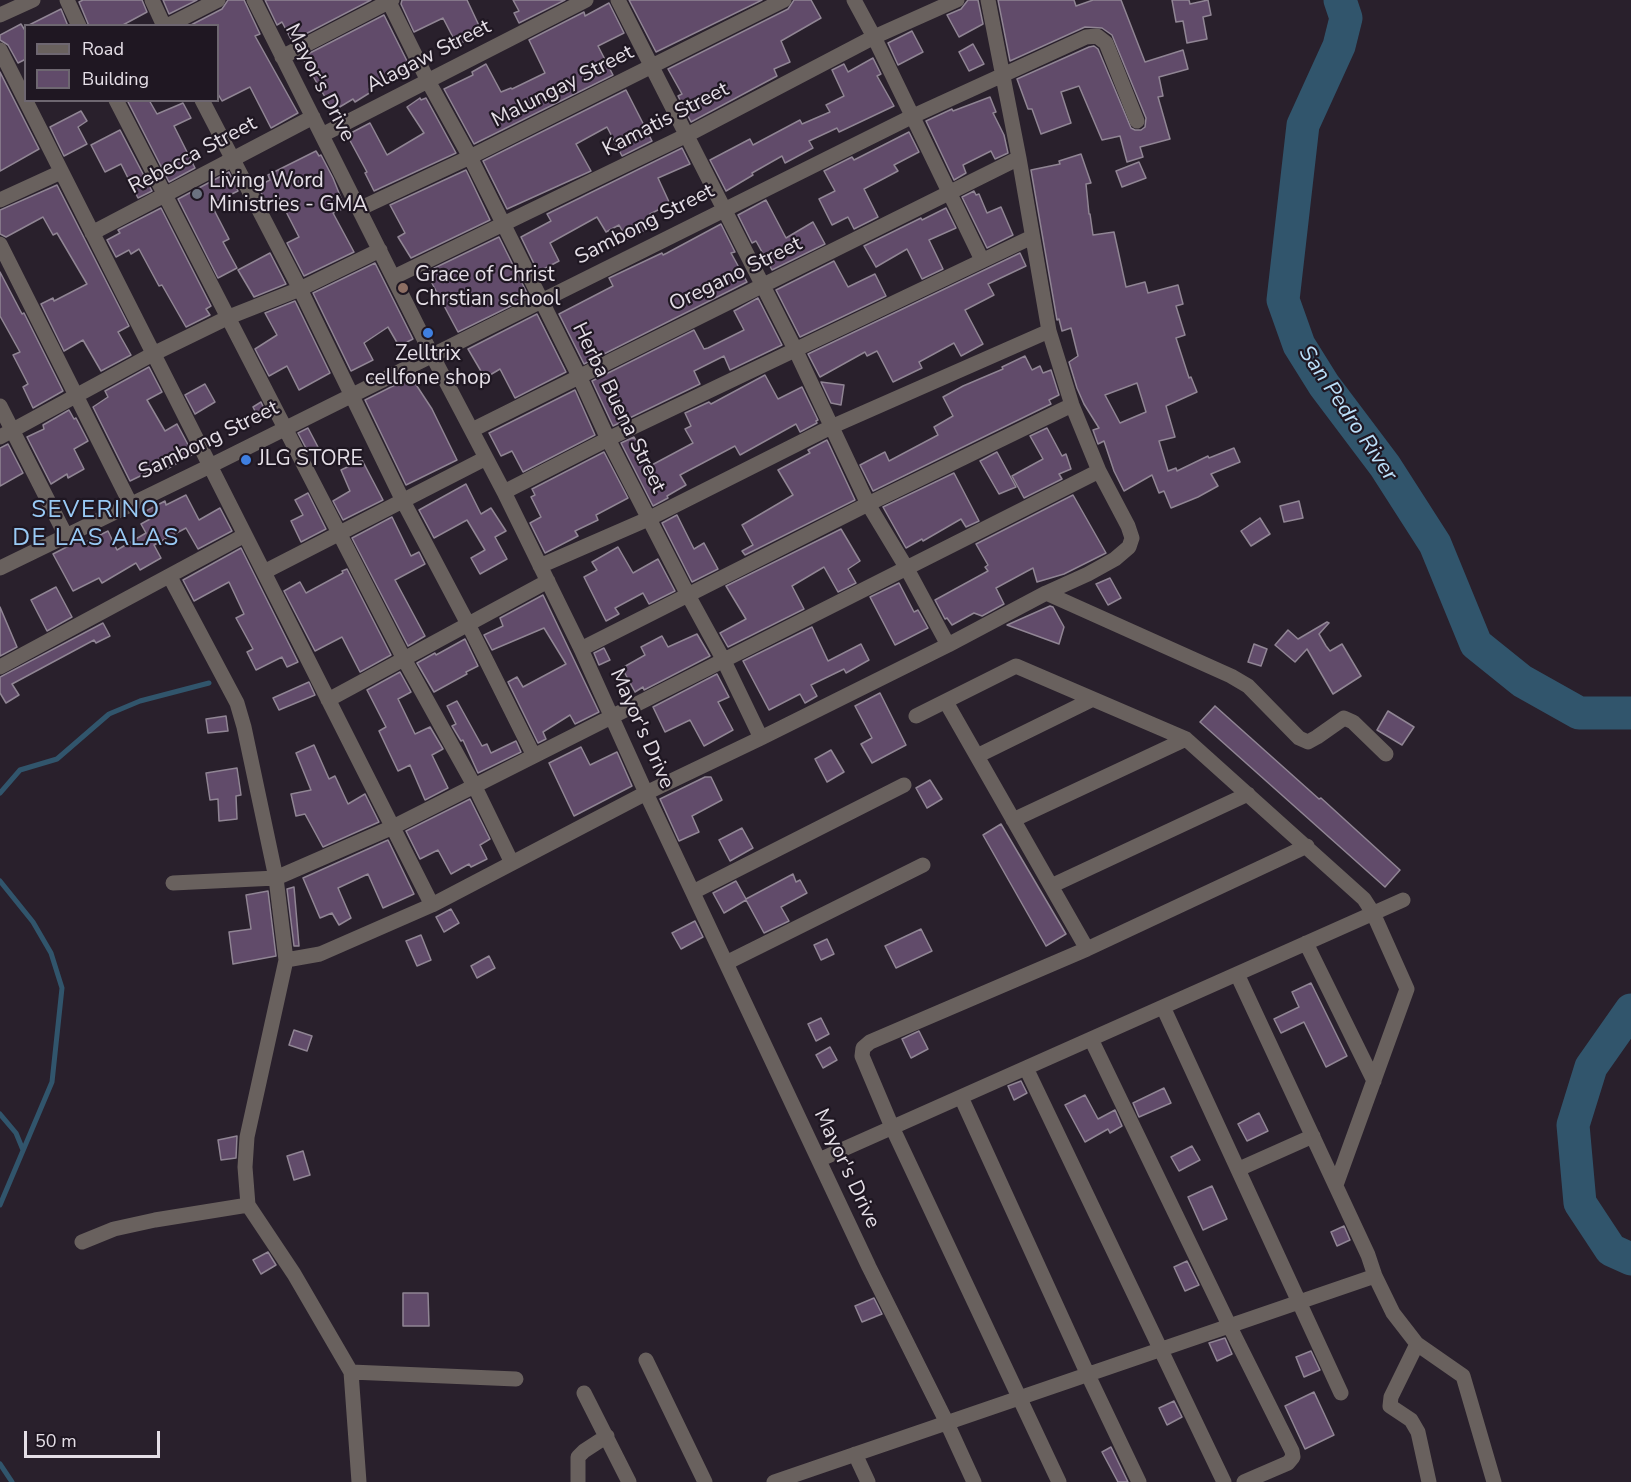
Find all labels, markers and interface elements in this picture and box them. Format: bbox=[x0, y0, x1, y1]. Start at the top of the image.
street label: Alagaw Street bbox=[363, 15, 495, 99]
street label: Mayor's Drive bbox=[279, 20, 359, 146]
legend bbox=[24, 24, 219, 102]
text: Road bbox=[82, 37, 124, 61]
street label: Malungay Street bbox=[488, 40, 638, 134]
text: Building bbox=[82, 67, 149, 91]
street label: Kamatis Street bbox=[599, 77, 733, 163]
street label: Rebecca Street bbox=[125, 112, 261, 200]
place label: Living Word Ministries - GMA bbox=[209, 169, 368, 219]
street label: Sambong Street bbox=[571, 179, 719, 271]
marker: Living Word Ministries - GMA bbox=[190, 187, 204, 201]
street label: Oregano Street bbox=[666, 232, 806, 318]
place label: Grace of Christ Chrstian school bbox=[415, 263, 560, 313]
marker: Grace of Christ Chrstian school bbox=[396, 281, 410, 295]
street label: Herba Buena Street bbox=[566, 319, 670, 497]
marker: Zelltrix cellfone shop bbox=[421, 326, 435, 340]
water label: San Pedro River bbox=[1292, 341, 1402, 487]
place label: Zelltrix cellfone shop bbox=[365, 342, 491, 392]
street label: Sambong Street bbox=[135, 396, 283, 486]
place label: JLG STORE bbox=[258, 447, 363, 473]
marker: JLG STORE bbox=[239, 453, 253, 467]
district label: SEVERINO DE LAS ALAS bbox=[12, 497, 180, 553]
street label: Mayor's Drive bbox=[603, 665, 679, 793]
street label: Mayor's Drive bbox=[807, 1105, 885, 1233]
scale bar bbox=[27, 1419, 164, 1457]
text: 50 m bbox=[35, 1429, 77, 1453]

